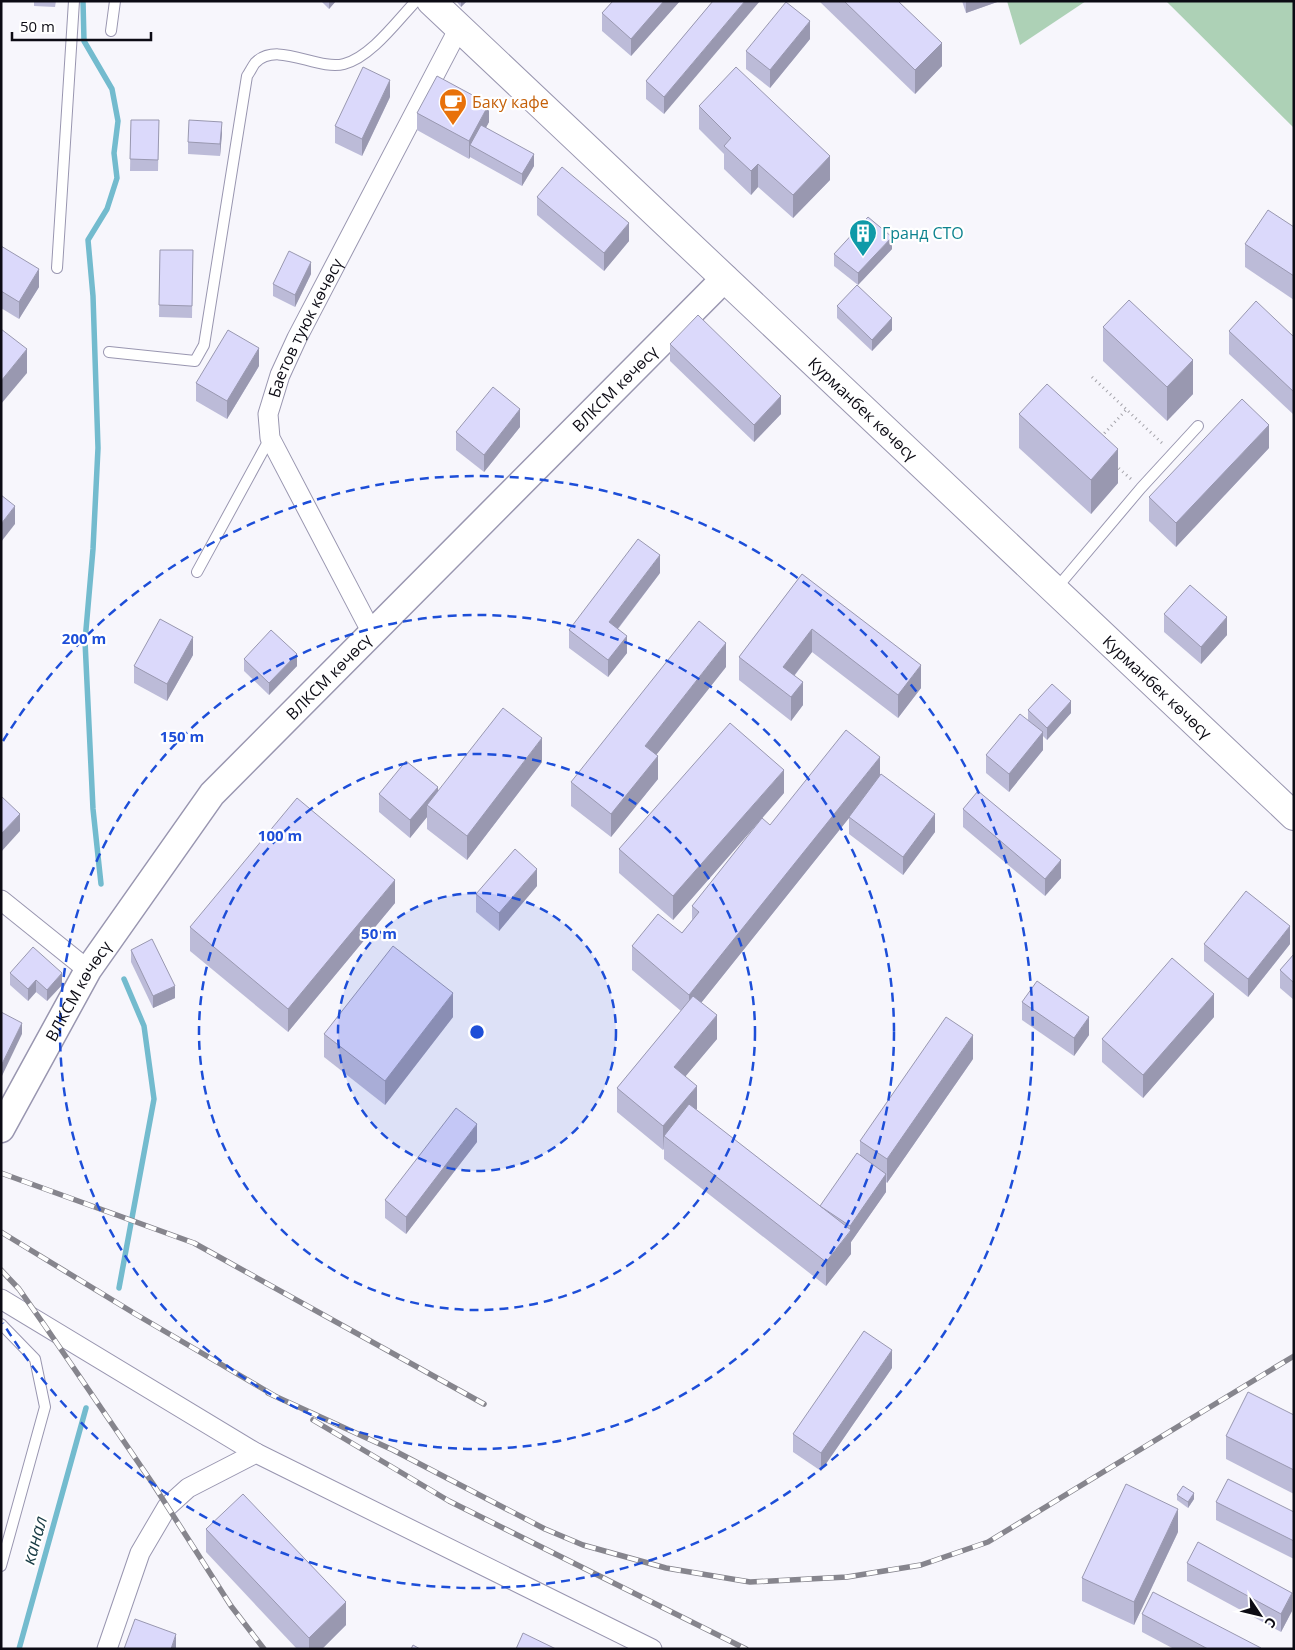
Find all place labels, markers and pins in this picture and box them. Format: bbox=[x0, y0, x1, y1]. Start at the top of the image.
cafe icon: Баку кафе bbox=[438, 87, 468, 126]
place label: Баку кафе bbox=[472, 91, 549, 113]
building icon: Гранд СТО bbox=[848, 218, 878, 257]
place label: Гранд СТО bbox=[882, 222, 964, 244]
centre of rings bbox=[468, 1023, 486, 1041]

